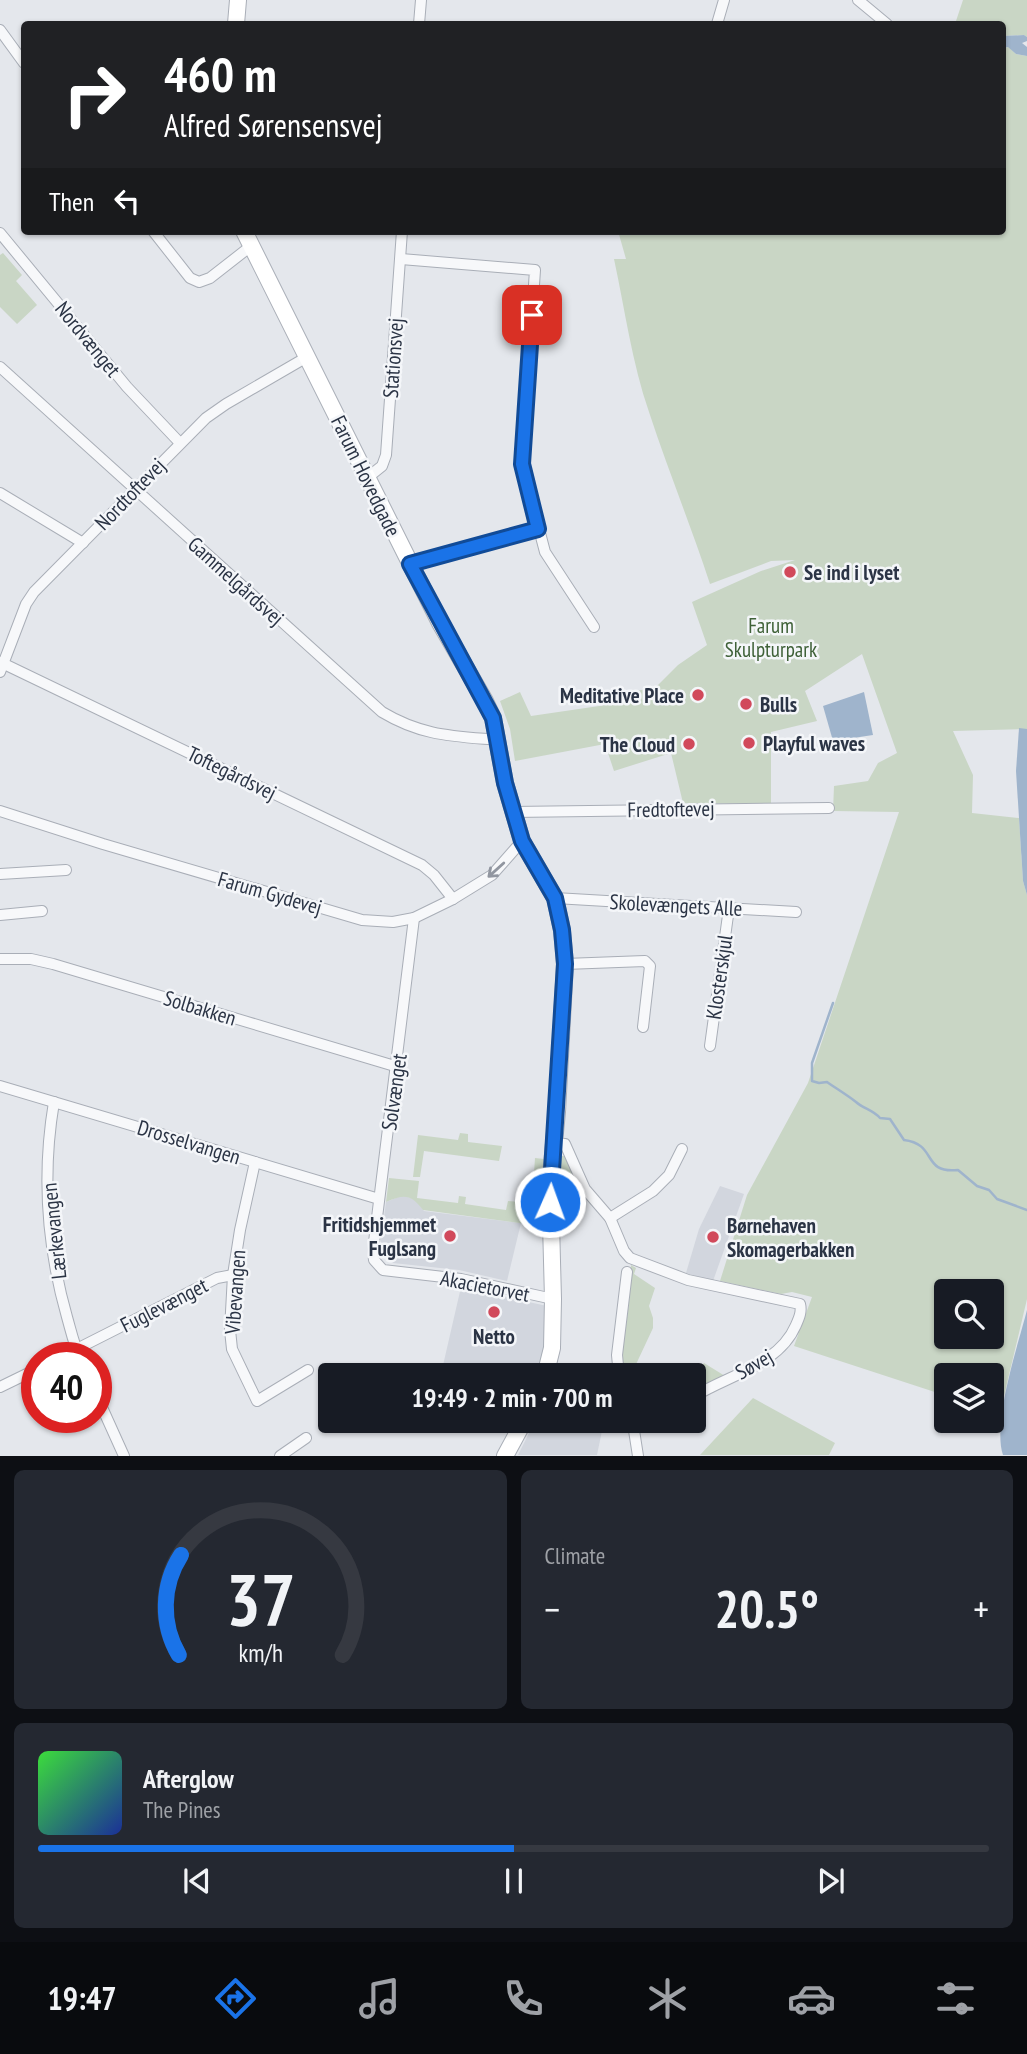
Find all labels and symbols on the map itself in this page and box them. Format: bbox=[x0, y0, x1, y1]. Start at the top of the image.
pin bbox=[502, 285, 562, 345]
street label: Nordvænget bbox=[49, 296, 127, 382]
street label: Stationsvej bbox=[377, 317, 409, 399]
street label: Farum Hovedgade bbox=[325, 411, 407, 541]
street label: Nordtoftevej bbox=[89, 452, 171, 536]
street label: Gammelgårdsvej bbox=[182, 531, 290, 631]
place label: Se ind i lyset bbox=[804, 559, 899, 586]
marker: Se ind i lyset bbox=[782, 564, 798, 580]
park label: Farum Skulpturpark bbox=[725, 612, 817, 663]
place label: Meditative Place bbox=[560, 682, 684, 709]
marker: Meditative Place bbox=[690, 687, 706, 703]
place label: Bulls bbox=[760, 691, 797, 718]
marker: Bulls bbox=[738, 696, 754, 712]
place label: Playful waves bbox=[763, 730, 865, 757]
place label: The Cloud bbox=[600, 731, 675, 758]
marker: Playful waves bbox=[741, 735, 757, 751]
marker: The Cloud bbox=[681, 736, 697, 752]
street label: Toftegårdsvej bbox=[183, 740, 281, 806]
street label: Fredtoftevej bbox=[627, 795, 715, 823]
one-way arrow bbox=[487, 862, 505, 878]
street label: Farum Gydevej bbox=[215, 865, 325, 921]
street label: Skolevængets Alle bbox=[609, 888, 743, 922]
street label: Klosterskjul bbox=[700, 933, 738, 1021]
street label: Solbakken bbox=[160, 984, 240, 1032]
street label: Solvænget bbox=[375, 1052, 413, 1132]
street label: Drosselvangen bbox=[134, 1114, 244, 1170]
position arrow bbox=[513, 1165, 587, 1239]
street label: Lærkevangen bbox=[36, 1182, 72, 1280]
place label: Fritidshjemmet Fuglsang bbox=[323, 1211, 436, 1262]
place label: Børnehaven Skomagerbakken bbox=[727, 1212, 855, 1263]
marker: Fritidshjemmet Fuglsang bbox=[442, 1228, 458, 1244]
marker: Børnehaven Skomagerbakken bbox=[705, 1229, 721, 1245]
street label: Vibevangen bbox=[219, 1249, 251, 1336]
street label: Akacietorvet bbox=[438, 1264, 532, 1308]
street label: Fuglevænget bbox=[116, 1271, 212, 1338]
marker: Netto bbox=[486, 1304, 502, 1320]
place label: Netto bbox=[473, 1323, 515, 1350]
speed limit sign: 40 bbox=[21, 1342, 112, 1433]
street label: Søvej bbox=[730, 1342, 778, 1386]

